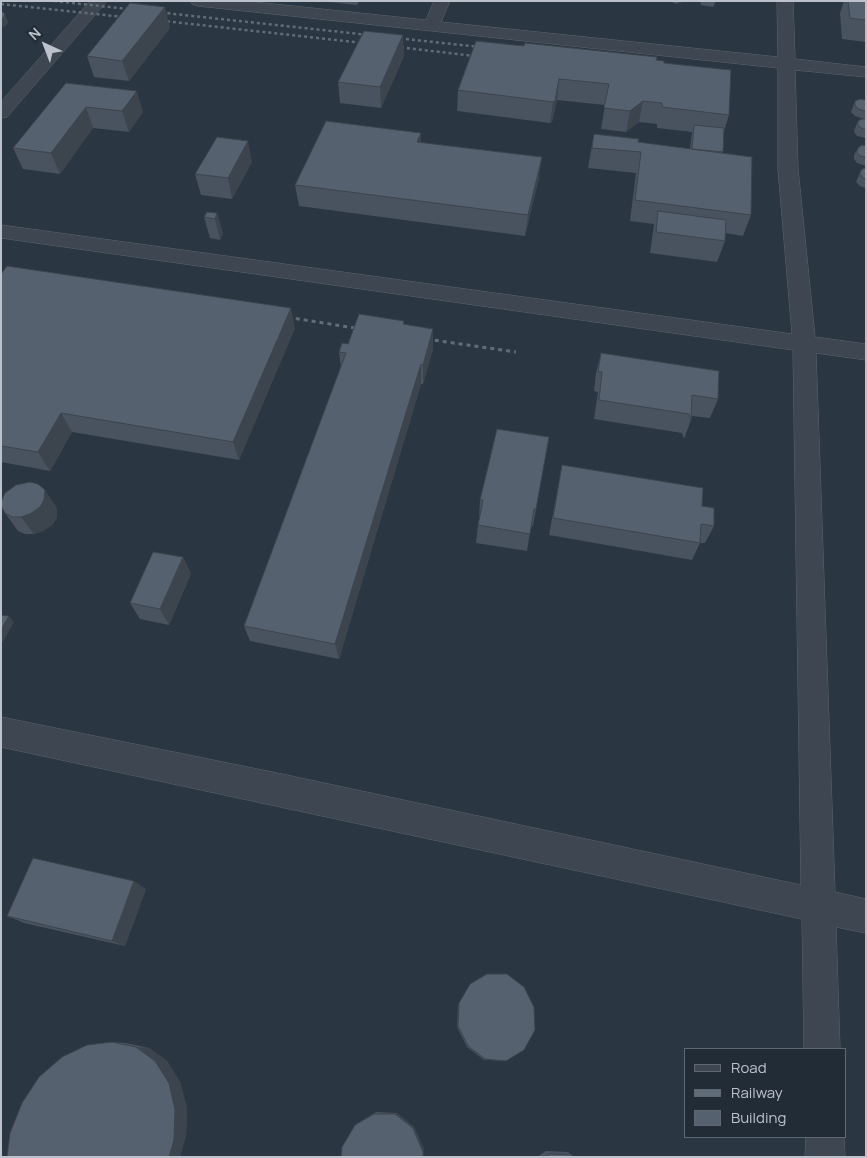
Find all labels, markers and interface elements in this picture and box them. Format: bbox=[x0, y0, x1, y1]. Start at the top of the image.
north arrow bbox=[20, 20, 70, 70]
text: N bbox=[24, 23, 45, 44]
legend bbox=[684, 1048, 847, 1138]
text: Road bbox=[731, 1057, 767, 1078]
text: Railway bbox=[731, 1082, 783, 1103]
text: Building bbox=[731, 1107, 786, 1128]

